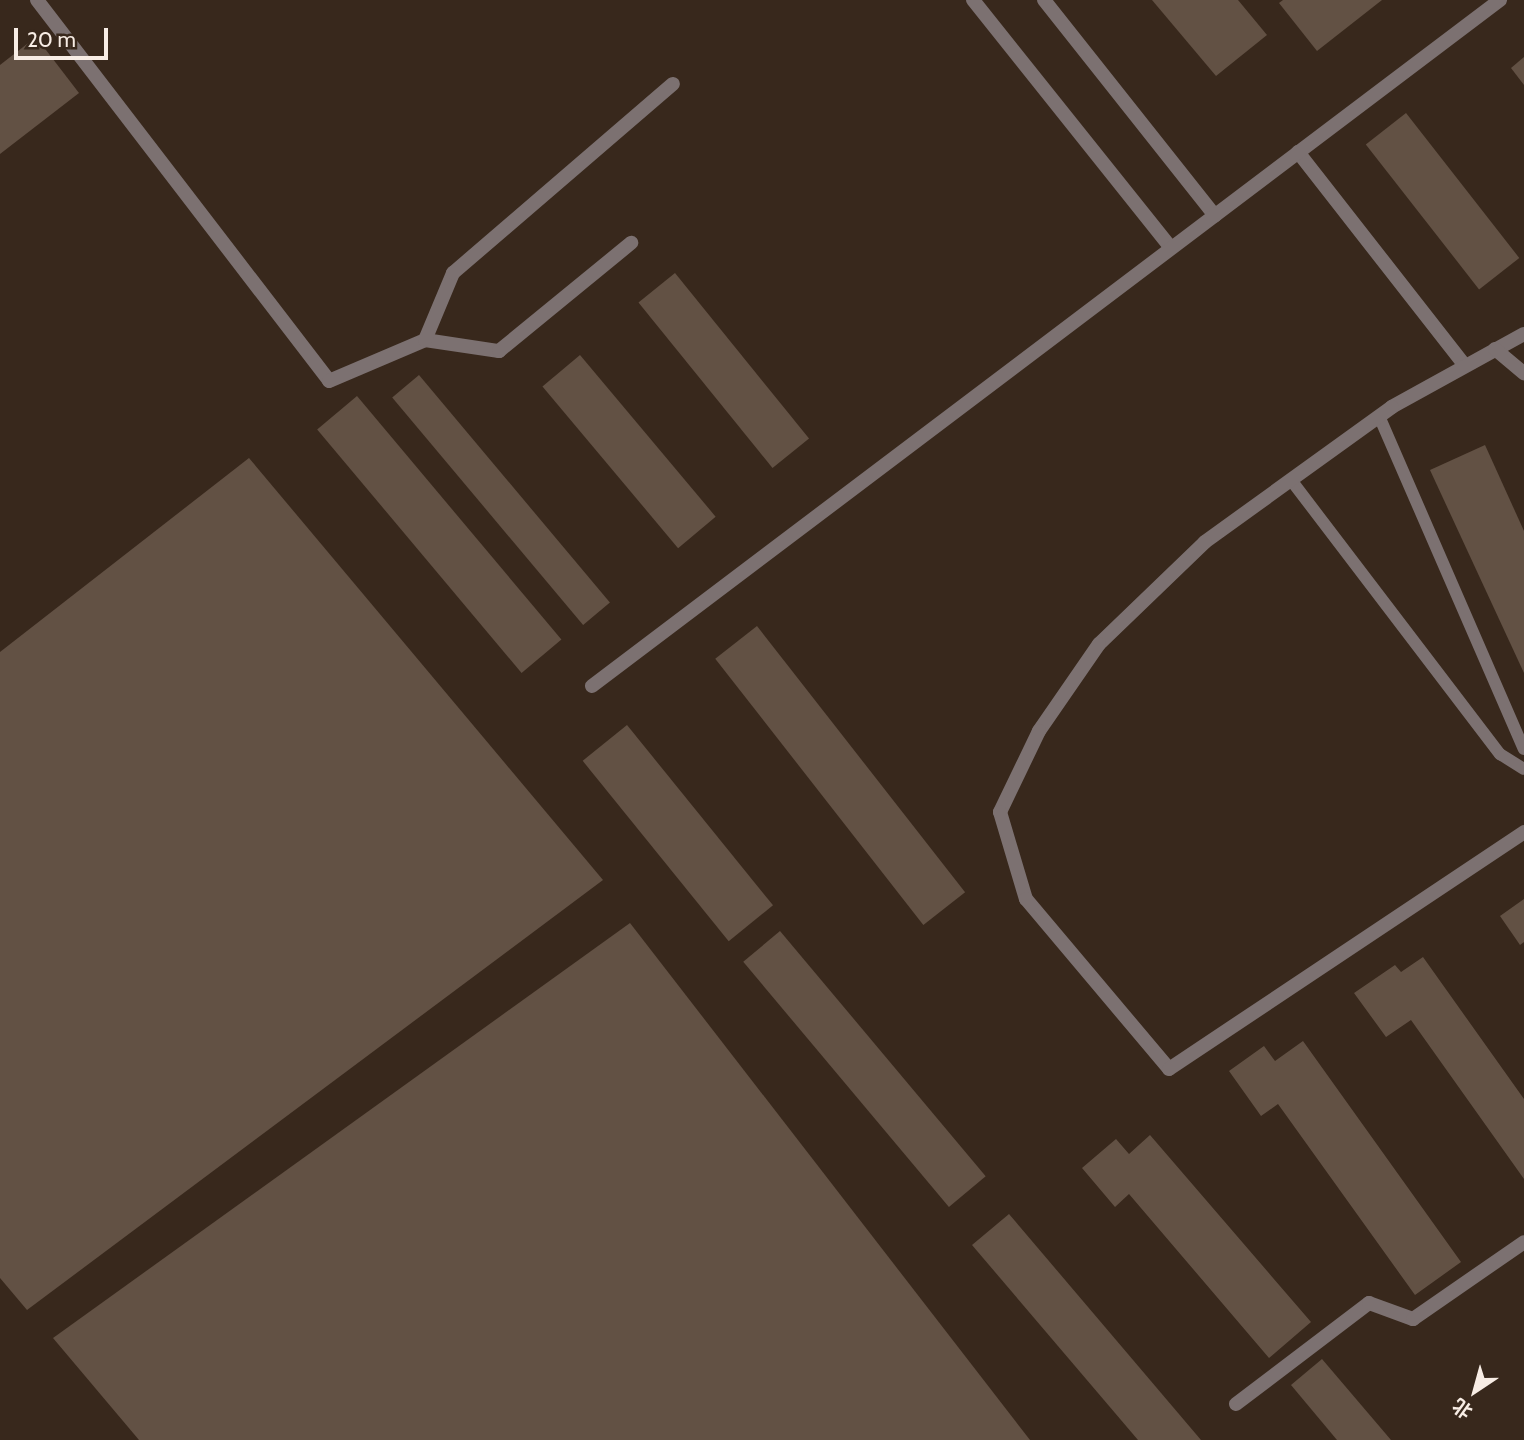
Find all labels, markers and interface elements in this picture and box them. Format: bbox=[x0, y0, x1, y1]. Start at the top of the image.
scale bar bbox=[18, 14, 112, 58]
text: 20 m bbox=[27, 27, 76, 52]
north arrow bbox=[1440, 1356, 1510, 1426]
text: 北 bbox=[1448, 1394, 1477, 1423]

